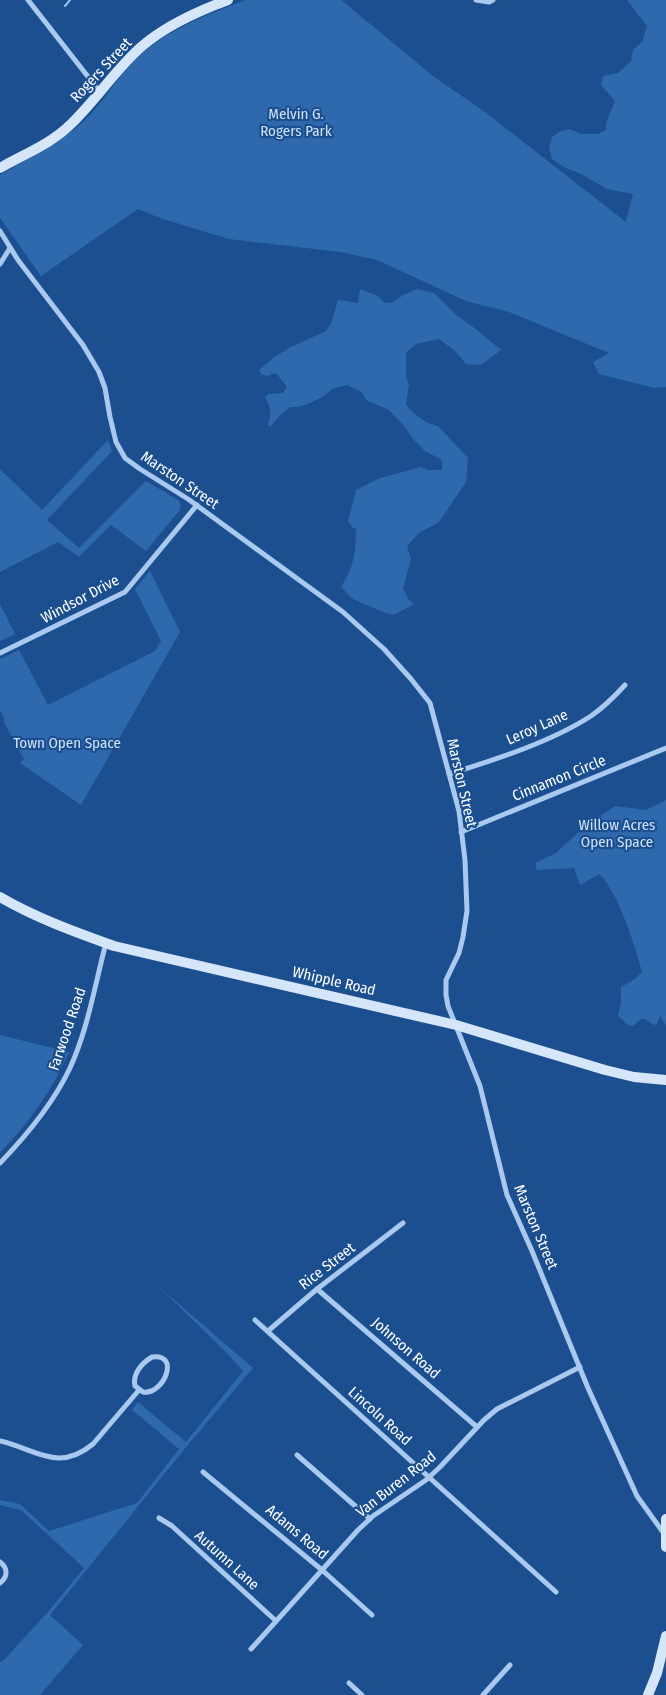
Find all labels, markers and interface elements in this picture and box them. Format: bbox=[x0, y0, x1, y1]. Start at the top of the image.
street label: Rogers Street bbox=[66, 34, 136, 106]
park label: Melvin G. Rogers Park bbox=[260, 105, 332, 140]
street label: Marston Street bbox=[138, 447, 223, 513]
street label: Windsor Drive bbox=[38, 571, 122, 627]
street label: Leroy Lane bbox=[503, 705, 571, 749]
park label: Town Open Space bbox=[13, 734, 121, 752]
street label: Marston Street bbox=[443, 737, 481, 829]
street label: Cinnamon Circle bbox=[510, 751, 608, 805]
park label: Willow Acres Open Space bbox=[578, 816, 656, 851]
street label: Whipple Road bbox=[291, 963, 377, 999]
street label: Farwood Road bbox=[44, 985, 90, 1073]
street label: Marston Street bbox=[510, 1182, 562, 1272]
street label: Rice Street bbox=[295, 1239, 359, 1293]
street label: Johnson Road bbox=[368, 1313, 444, 1383]
street label: Lincoln Road bbox=[345, 1383, 415, 1449]
street label: Van Buren Road bbox=[352, 1447, 440, 1521]
street label: Adams Road bbox=[262, 1501, 332, 1563]
street label: Autumn Lane bbox=[191, 1526, 263, 1594]

